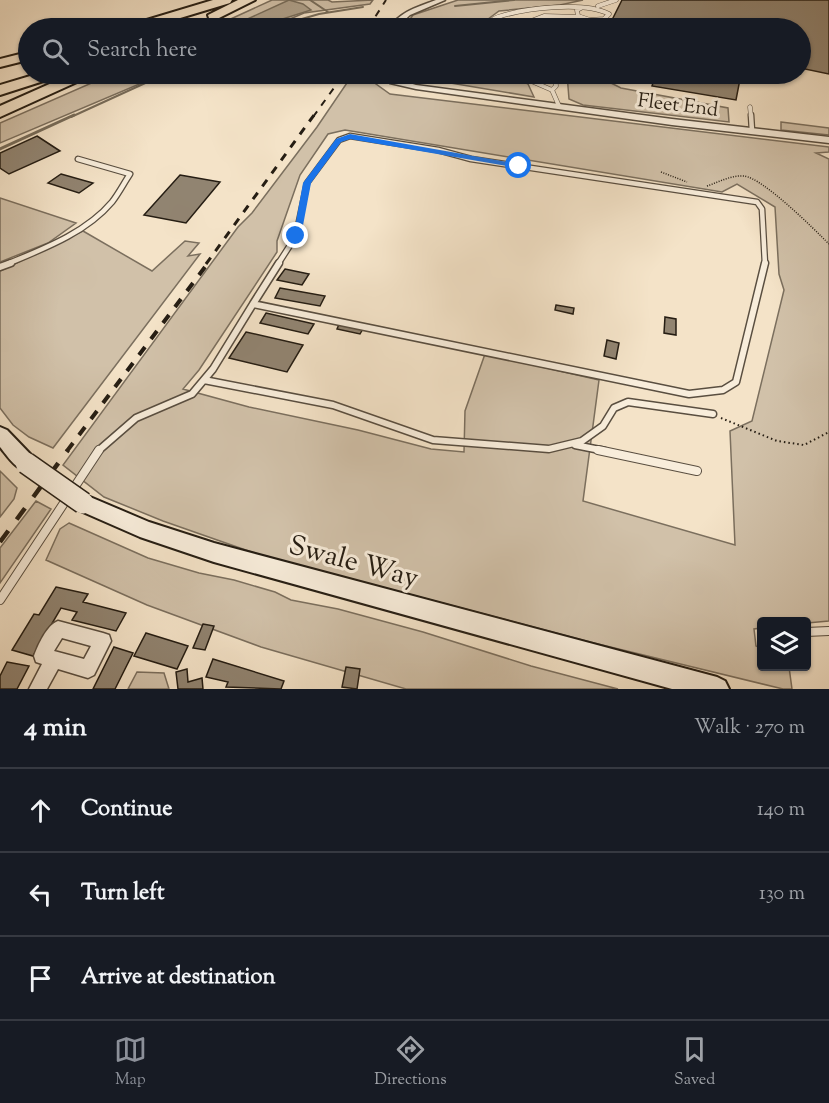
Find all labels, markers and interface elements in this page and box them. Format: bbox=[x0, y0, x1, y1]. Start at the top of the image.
search box bbox=[18, 18, 811, 84]
icon: search bbox=[39, 35, 72, 68]
text: Search here bbox=[87, 35, 197, 67]
street label: Fleet End bbox=[636, 87, 720, 126]
route start bbox=[505, 152, 531, 178]
route end bbox=[282, 222, 308, 248]
street label: Swale Way bbox=[284, 526, 423, 599]
map controls bbox=[757, 617, 811, 671]
button: layers bbox=[757, 617, 811, 671]
text: 4 min bbox=[24, 710, 87, 747]
text: Walk · 270 m bbox=[694, 714, 805, 743]
icon: ahead bbox=[24, 794, 57, 827]
text: Continue bbox=[81, 794, 172, 826]
text: 140 m bbox=[757, 796, 805, 825]
icon: left bbox=[24, 878, 57, 911]
text: Turn left bbox=[81, 878, 164, 910]
text: 130 m bbox=[759, 880, 805, 909]
icon: arrive bbox=[24, 962, 57, 995]
text: Arrive at destination bbox=[81, 962, 276, 994]
tab: Map bbox=[114, 1033, 147, 1092]
tab: Directions bbox=[374, 1033, 447, 1092]
tab: Saved bbox=[674, 1033, 715, 1092]

